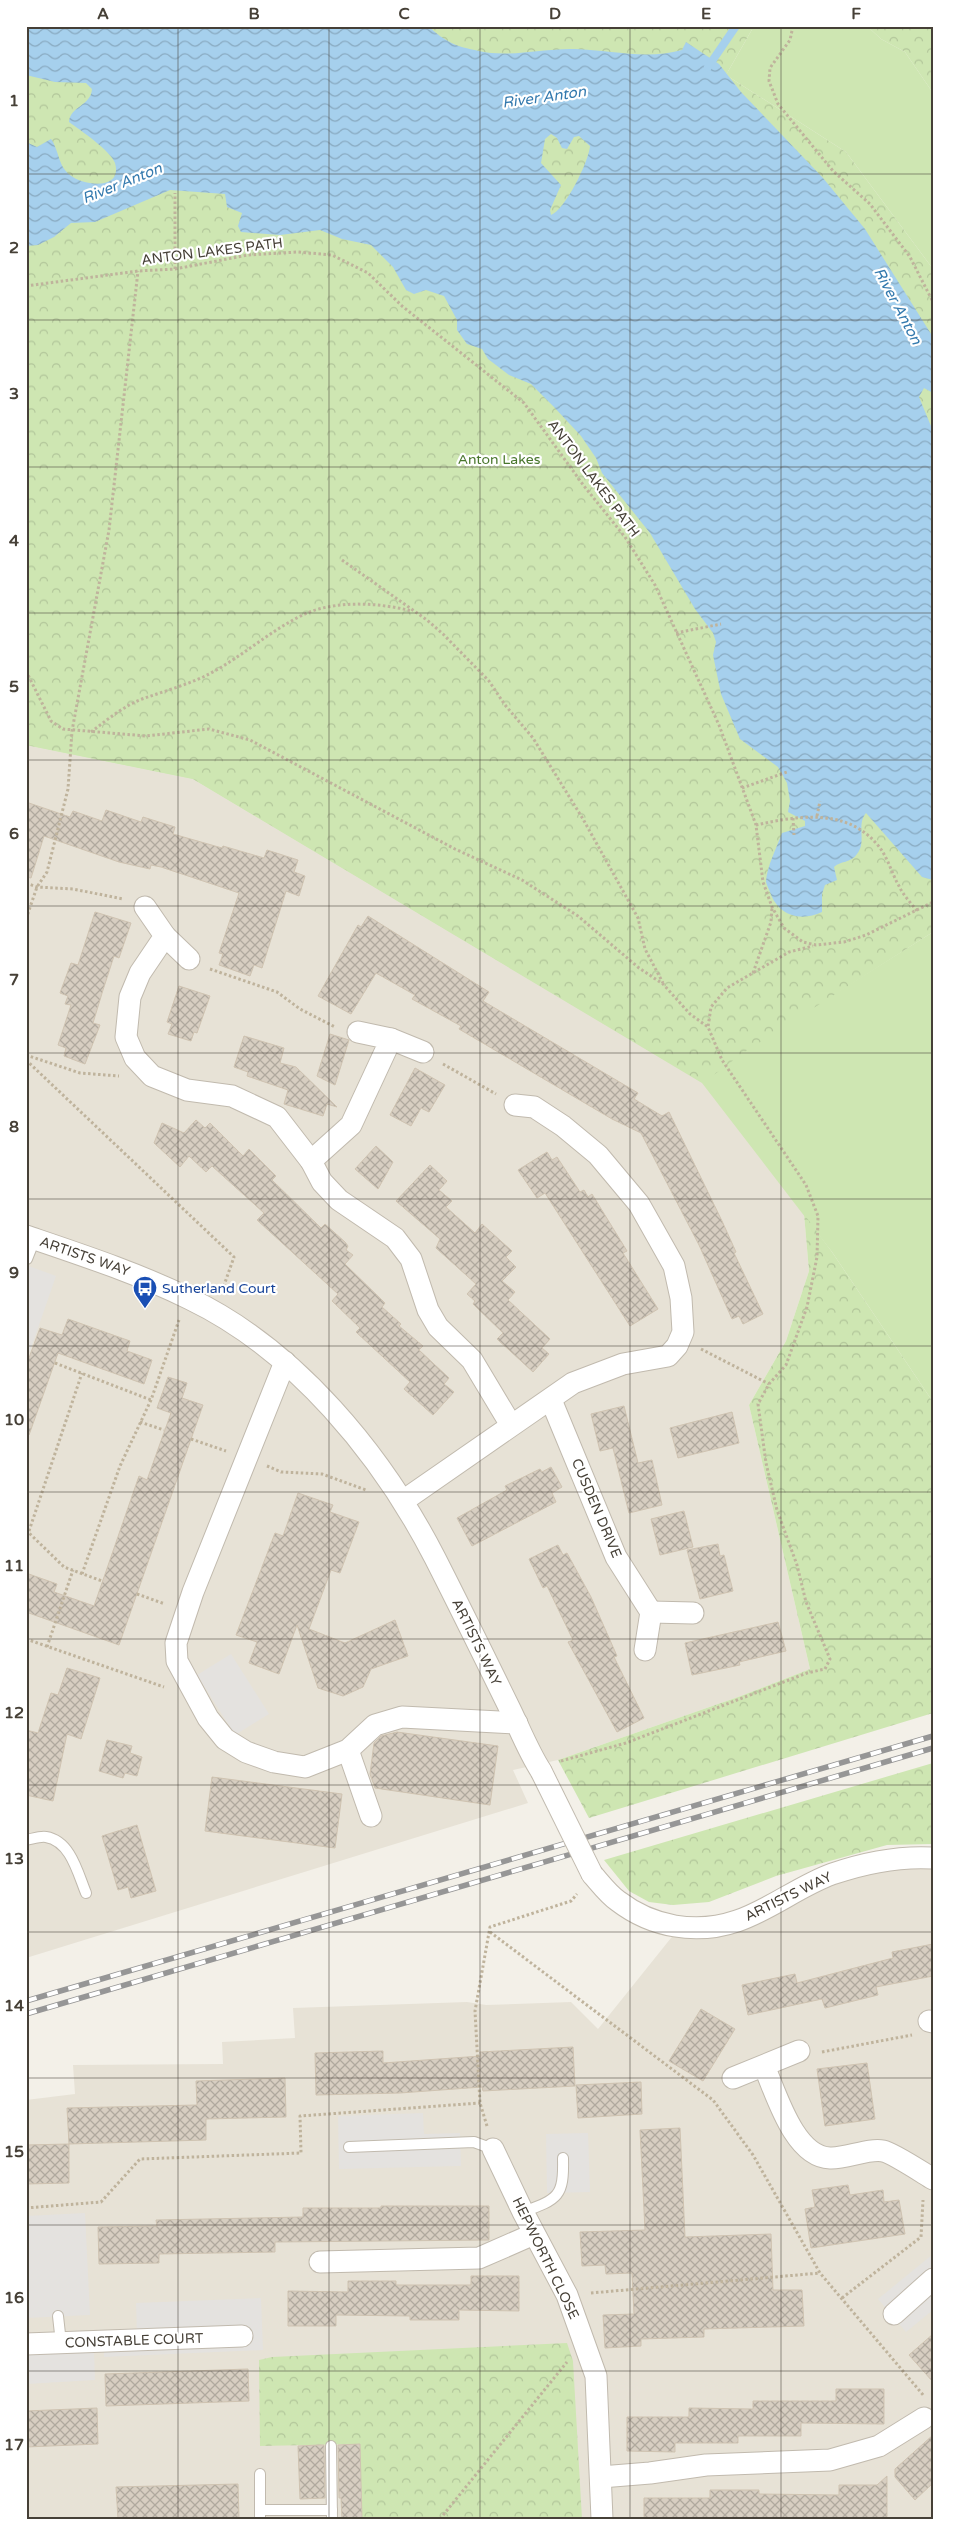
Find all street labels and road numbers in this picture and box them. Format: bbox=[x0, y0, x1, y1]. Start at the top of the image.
street label: ANTON LAKES PATH bbox=[140, 234, 284, 269]
street label: ANTON LAKES PATH bbox=[544, 416, 643, 540]
street label: ARTISTS WAY bbox=[37, 1233, 132, 1280]
street label: CUSDEN DRIVE bbox=[568, 1456, 625, 1561]
street label: ARTISTS WAY bbox=[448, 1596, 505, 1688]
street label: ARTISTS WAY bbox=[742, 1868, 834, 1925]
street label: HEPWORTH CLOSE bbox=[509, 2194, 583, 2322]
street label: CONSTABLE COURT bbox=[64, 2330, 204, 2351]

